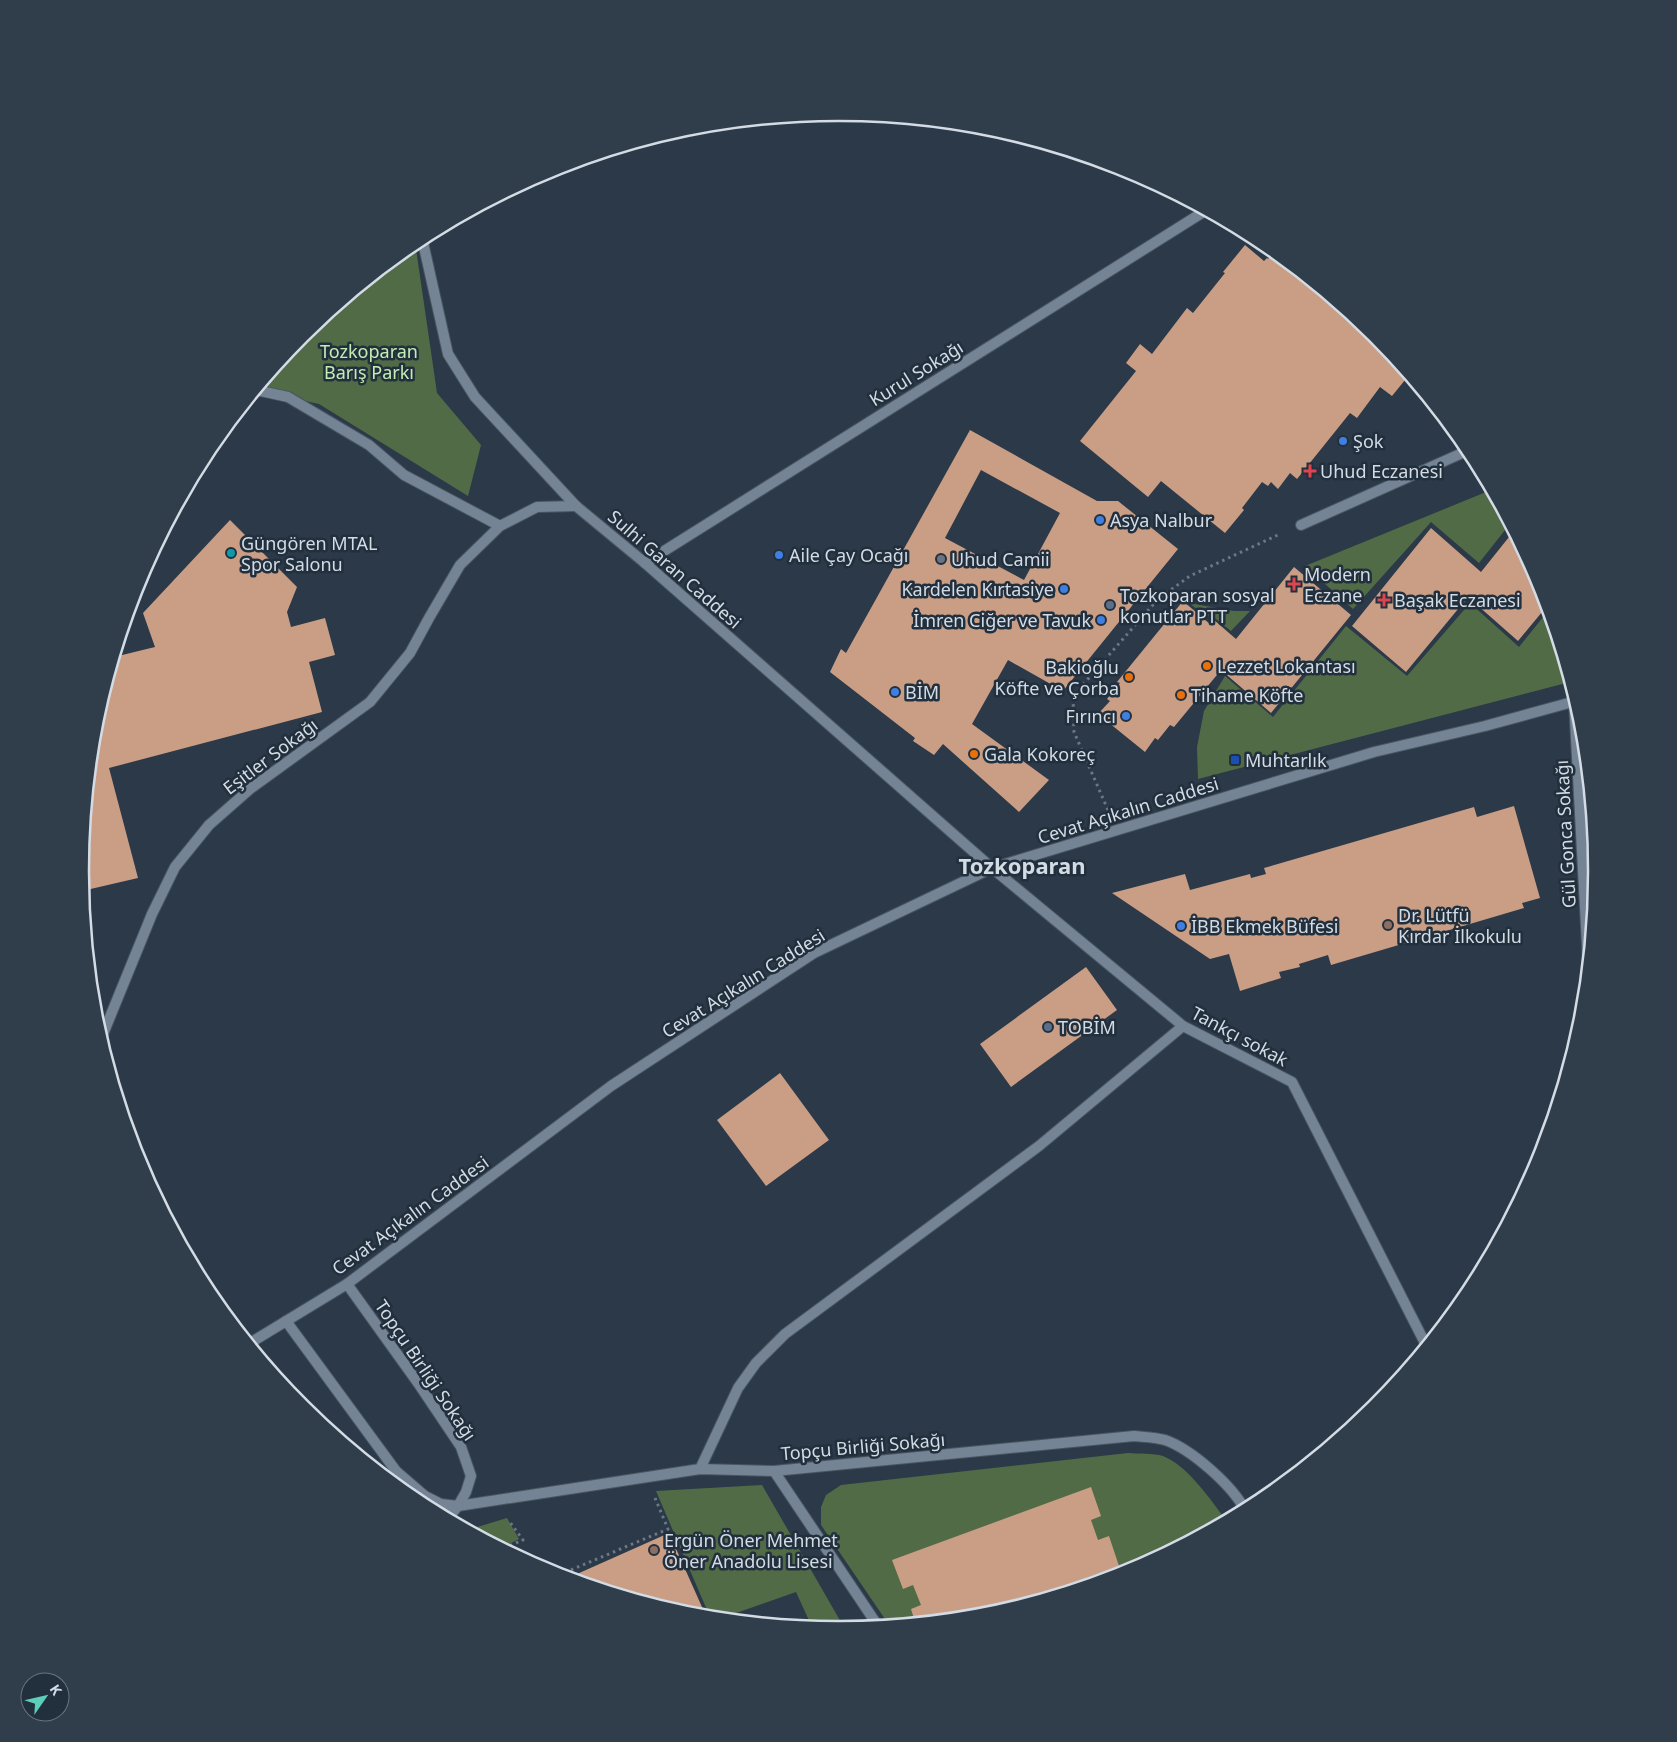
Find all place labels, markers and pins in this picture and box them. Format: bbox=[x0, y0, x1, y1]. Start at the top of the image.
place label: Şok bbox=[1353, 429, 1384, 453]
marker: Şok bbox=[1337, 435, 1349, 447]
place label: Uhud Eczanesi bbox=[1320, 459, 1443, 483]
marker: Uhud Eczanesi bbox=[1304, 465, 1316, 477]
place label: Asya Nalbur bbox=[1110, 508, 1213, 532]
marker: Asya Nalbur bbox=[1094, 514, 1106, 526]
place label: Güngören MTAL Spor Salonu bbox=[241, 531, 377, 576]
place label: Aile Çay Ocağı bbox=[789, 543, 908, 567]
marker: Güngören MTAL Spor Salonu bbox=[225, 547, 237, 559]
place label: Uhud Camii bbox=[951, 547, 1050, 571]
marker: Aile Çay Ocağı bbox=[773, 549, 785, 561]
marker: Uhud Camii bbox=[935, 553, 947, 565]
place label: Modern Eczane bbox=[1304, 562, 1371, 607]
place label: Kardelen Kırtasiye bbox=[901, 577, 1054, 601]
marker: Modern Eczane bbox=[1288, 578, 1300, 590]
marker: Kardelen Kırtasiye bbox=[1058, 583, 1070, 595]
place label: Tozkoparan sosyal konutlar PTT bbox=[1120, 583, 1275, 628]
place label: Başak Eczanesi bbox=[1394, 588, 1521, 612]
marker: Başak Eczanesi bbox=[1378, 594, 1390, 606]
marker: Tozkoparan sosyal konutlar PTT bbox=[1104, 599, 1116, 611]
place label: İmren Ciğer ve Tavuk bbox=[913, 608, 1091, 632]
marker: İmren Ciğer ve Tavuk bbox=[1095, 614, 1107, 626]
place label: Lezzet Lokantası bbox=[1217, 654, 1356, 678]
place label: Bakioğlu Köfte ve Çorba bbox=[995, 655, 1119, 700]
marker: Lezzet Lokantası bbox=[1201, 660, 1213, 672]
marker: Bakioğlu Köfte ve Çorba bbox=[1123, 671, 1135, 683]
place label: BİM bbox=[905, 680, 939, 704]
place label: Tihame Köfte bbox=[1191, 683, 1303, 707]
marker: BİM bbox=[889, 686, 901, 698]
marker: Tihame Köfte bbox=[1175, 689, 1187, 701]
place label: Fırıncı bbox=[1066, 704, 1116, 728]
marker: Fırıncı bbox=[1120, 710, 1132, 722]
place label: Gala Kokoreç bbox=[984, 742, 1095, 766]
marker: Gala Kokoreç bbox=[968, 748, 980, 760]
place label: Muhtarlık bbox=[1245, 748, 1327, 772]
marker: Muhtarlık bbox=[1229, 754, 1241, 766]
place label: Dr. Lütfü Kırdar İlkokulu bbox=[1398, 903, 1522, 948]
place label: İBB Ekmek Büfesi bbox=[1191, 914, 1339, 938]
marker: Dr. Lütfü Kırdar İlkokulu bbox=[1382, 919, 1394, 931]
marker: İBB Ekmek Büfesi bbox=[1175, 920, 1187, 932]
place label: TOBİM bbox=[1058, 1015, 1116, 1039]
marker: TOBİM bbox=[1042, 1021, 1054, 1033]
place label: Ergün Öner Mehmet Öner Anadolu Lisesi bbox=[664, 1528, 838, 1573]
marker: Ergün Öner Mehmet Öner Anadolu Lisesi bbox=[648, 1544, 660, 1556]

